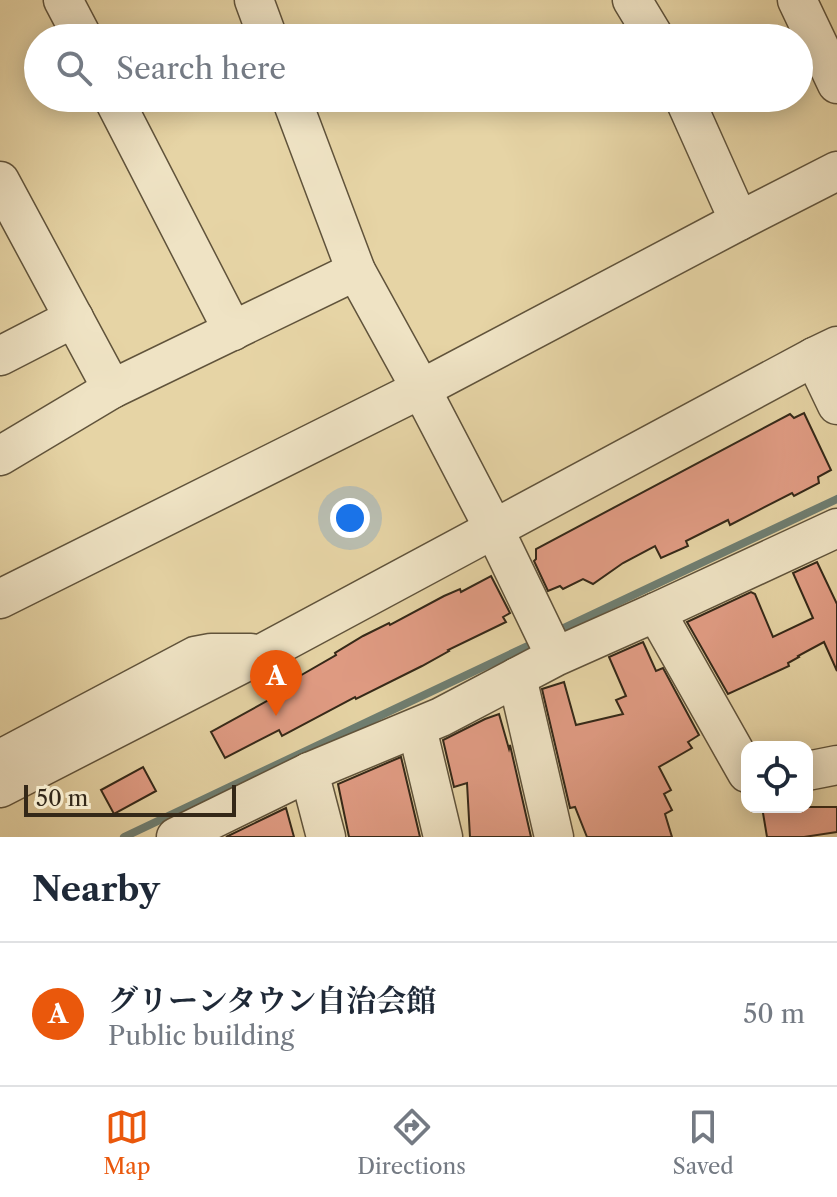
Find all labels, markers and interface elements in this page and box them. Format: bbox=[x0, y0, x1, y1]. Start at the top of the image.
search box bbox=[24, 24, 813, 112]
icon: search bbox=[52, 46, 96, 90]
text: Search here bbox=[116, 50, 286, 87]
your location bbox=[330, 498, 370, 538]
pin: A bbox=[250, 650, 302, 716]
map controls bbox=[741, 741, 813, 813]
button: locate bbox=[741, 741, 813, 813]
scale bar bbox=[24, 781, 236, 817]
text: 50 m bbox=[36, 785, 88, 812]
text: Nearby bbox=[32, 868, 160, 910]
text: グリーンタウン自治会館 bbox=[108, 982, 436, 1019]
text: A bbox=[48, 998, 68, 1030]
text: 50 m bbox=[743, 998, 805, 1030]
text: Public building bbox=[108, 1020, 294, 1052]
tab: Map bbox=[103, 1105, 151, 1180]
tab: Directions bbox=[357, 1105, 466, 1180]
tab: Saved bbox=[673, 1105, 734, 1180]

